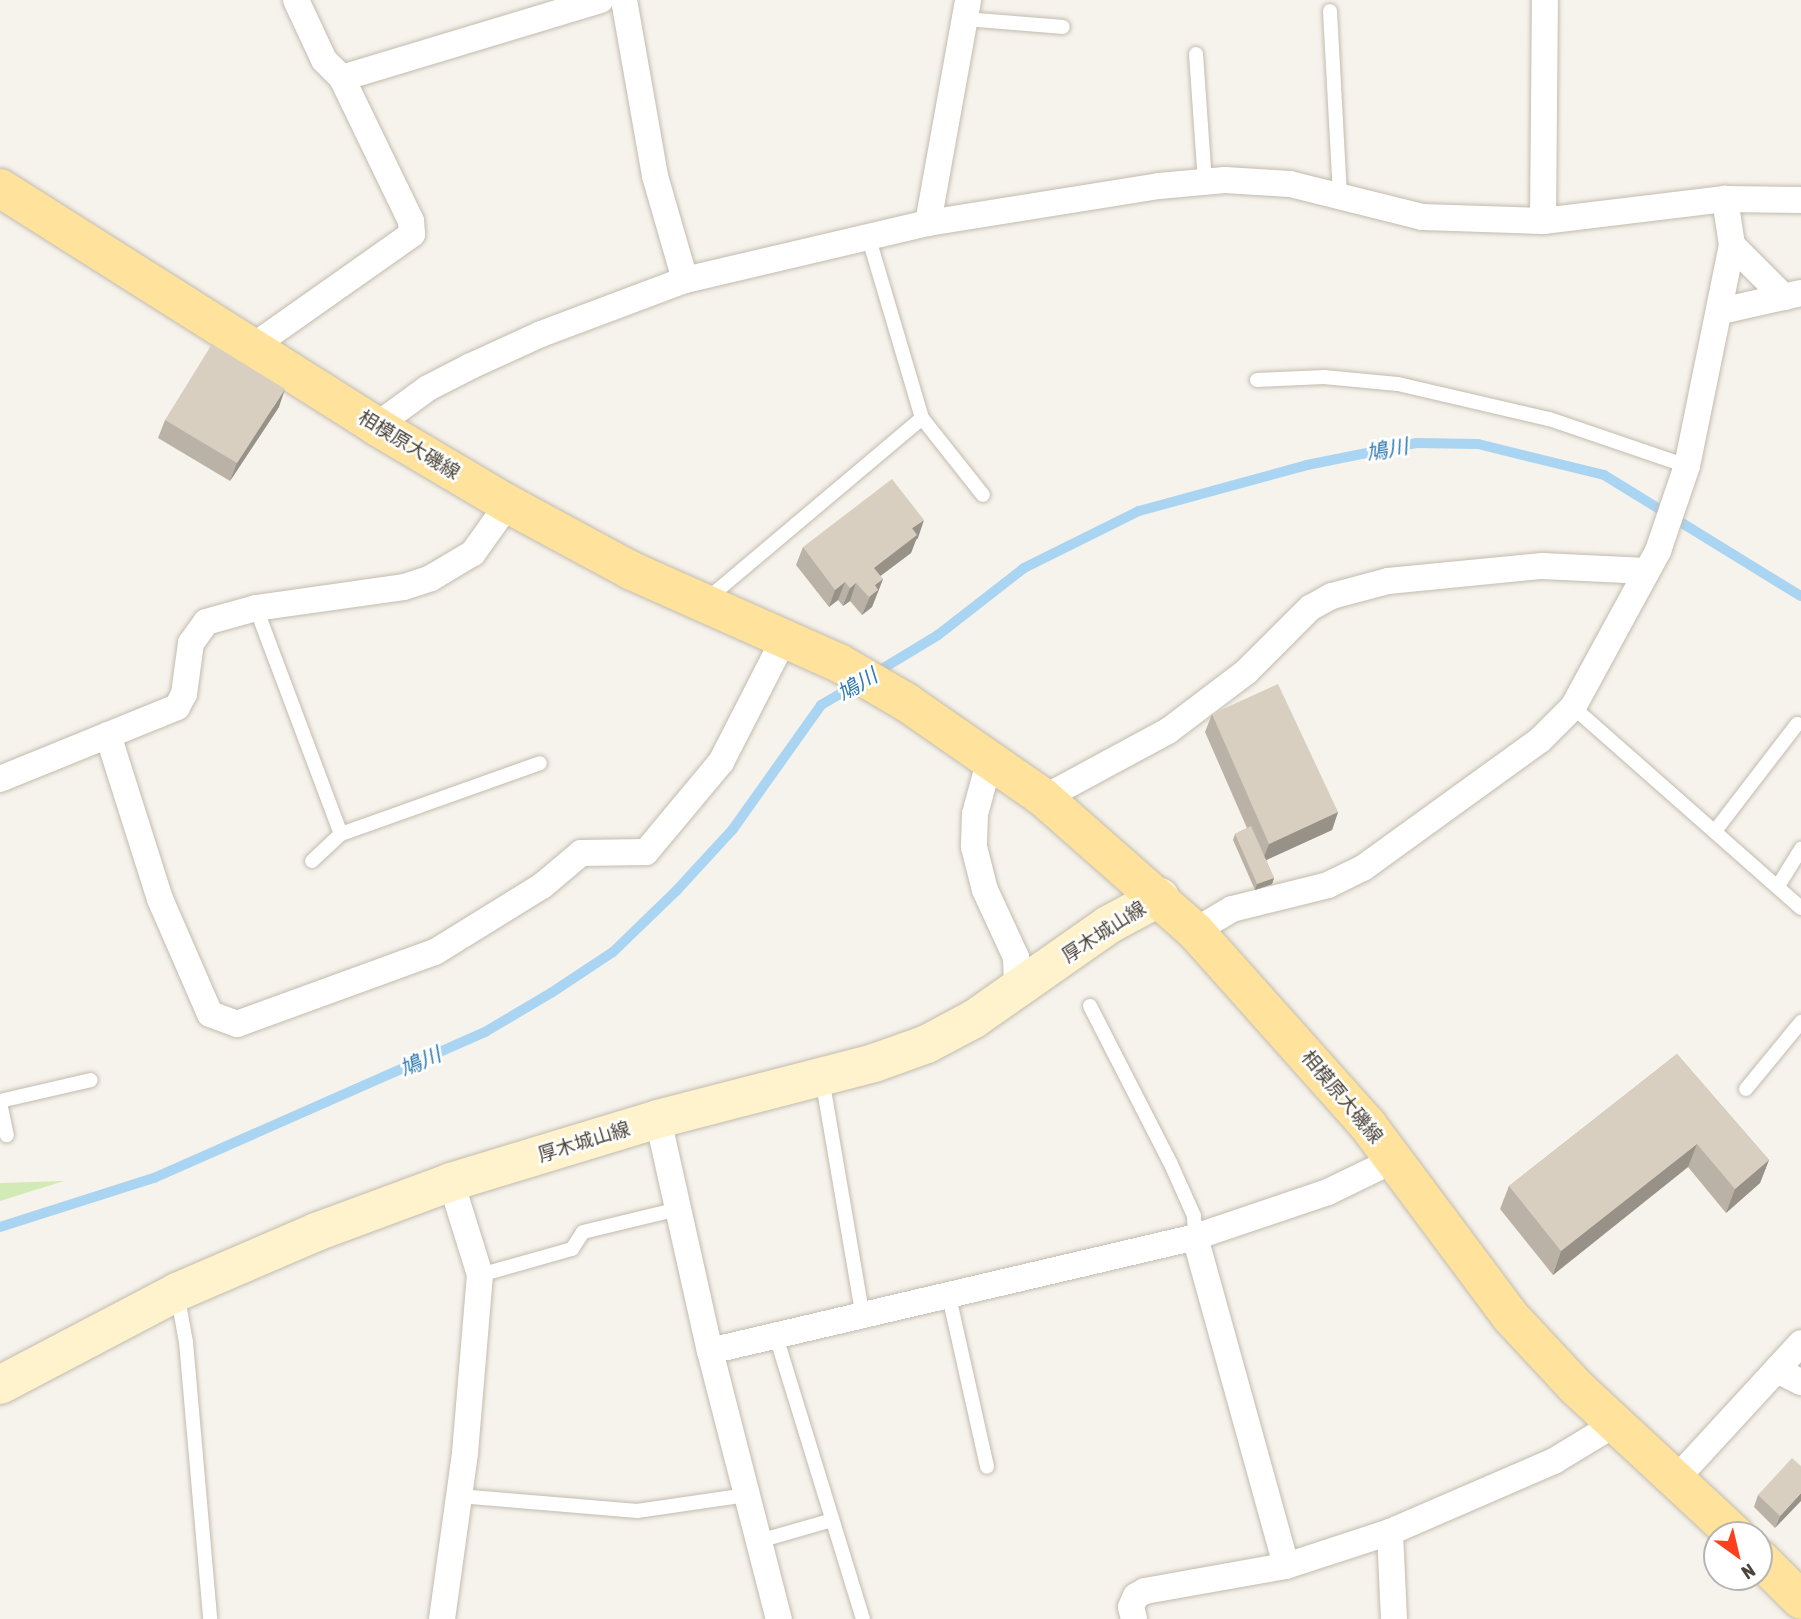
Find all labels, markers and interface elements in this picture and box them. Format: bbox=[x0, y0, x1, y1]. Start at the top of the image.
street label: 相模原大磯線 bbox=[354, 406, 464, 484]
water label: 鳩川 bbox=[1364, 433, 1410, 465]
water label: 鳩川 bbox=[833, 662, 881, 706]
street label: 厚木城山線 bbox=[1058, 897, 1150, 967]
water label: 鳩川 bbox=[396, 1041, 444, 1081]
street label: 相模原大磯線 bbox=[1297, 1046, 1387, 1148]
street label: 厚木城山線 bbox=[535, 1117, 633, 1167]
north arrow bbox=[1703, 1521, 1773, 1591]
text: N bbox=[1738, 1559, 1759, 1584]

